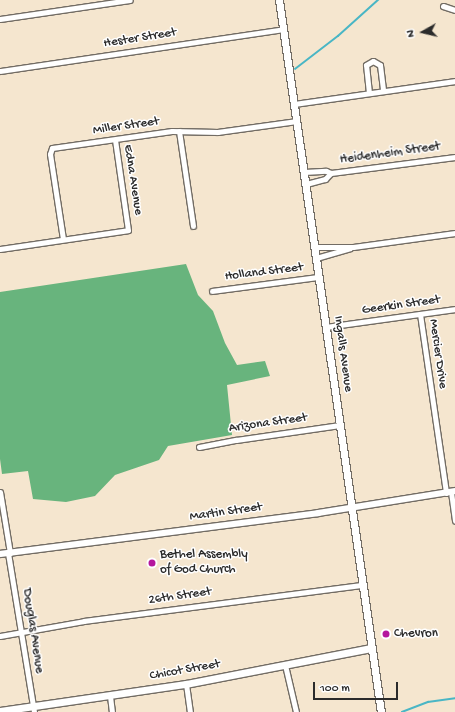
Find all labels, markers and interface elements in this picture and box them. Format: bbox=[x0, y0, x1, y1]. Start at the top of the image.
north arrow bbox=[403, 12, 443, 52]
street label: Hester Street bbox=[103, 26, 177, 52]
text: N bbox=[405, 29, 418, 38]
street label: Miller Street bbox=[92, 115, 160, 139]
street label: Heidenheim Street bbox=[339, 139, 441, 169]
street label: Edna Avenue bbox=[119, 144, 145, 216]
street label: Holland Street bbox=[224, 260, 304, 286]
street label: Geerkin Street bbox=[361, 293, 441, 319]
street label: Ingalls Avenue bbox=[329, 315, 355, 393]
street label: Mercier Drive bbox=[424, 318, 450, 390]
street label: Arizona Street bbox=[228, 411, 308, 437]
street label: Martin Street bbox=[189, 500, 263, 526]
place label: Bethel Assembly of God Church bbox=[160, 548, 248, 579]
marker: Bethel Assembly of God Church bbox=[147, 558, 157, 568]
street label: 26th Street bbox=[148, 585, 212, 609]
street label: Douglas Avenue bbox=[18, 587, 46, 675]
place label: Chevron bbox=[394, 626, 438, 642]
marker: Chevron bbox=[381, 629, 391, 639]
street label: Chicot Street bbox=[149, 657, 221, 685]
scale bar bbox=[315, 674, 400, 700]
text: 100 m bbox=[320, 682, 350, 696]

